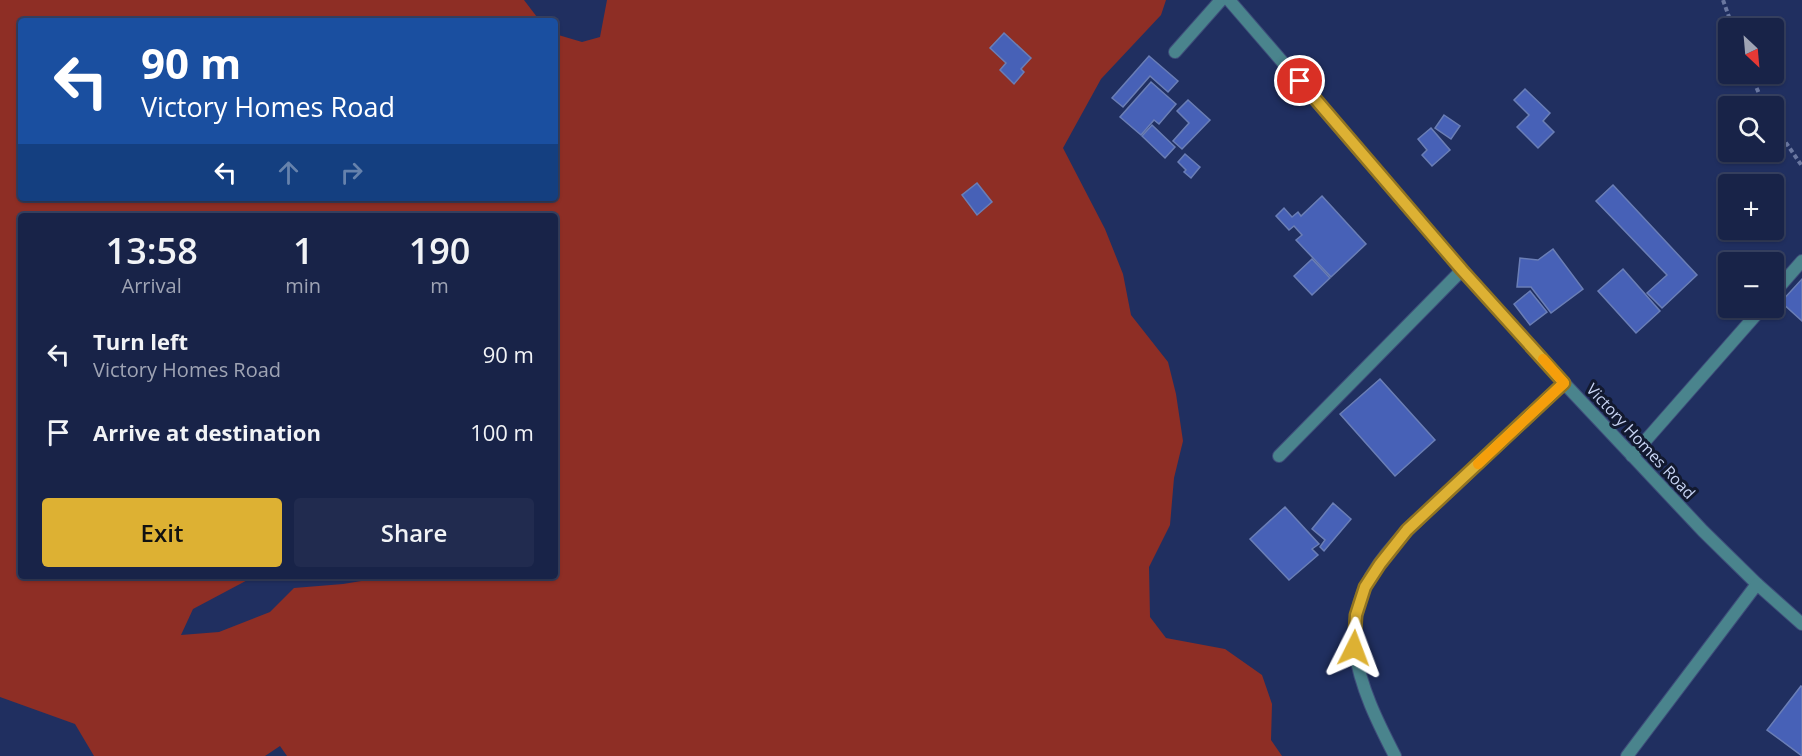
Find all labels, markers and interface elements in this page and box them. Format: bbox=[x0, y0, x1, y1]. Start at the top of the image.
north arrow bbox=[1718, 18, 1784, 84]
map controls bbox=[1718, 18, 1784, 318]
text: 90 m bbox=[141, 34, 241, 91]
icon: left bbox=[42, 42, 120, 120]
pin bbox=[1274, 55, 1325, 106]
icon: arrive bbox=[1283, 64, 1316, 97]
text: Victory Homes Road bbox=[141, 88, 395, 125]
button: search bbox=[1718, 96, 1784, 162]
icon: left bbox=[209, 156, 242, 189]
icon: ahead bbox=[272, 156, 305, 189]
icon: right bbox=[335, 156, 368, 189]
button: + bbox=[1718, 174, 1784, 240]
text: 13:58 bbox=[106, 226, 198, 275]
text: 1 bbox=[293, 226, 314, 275]
text: 190 bbox=[409, 226, 470, 275]
button: − bbox=[1718, 252, 1784, 318]
text: Arrival bbox=[122, 272, 182, 299]
text: min bbox=[285, 272, 321, 299]
text: m bbox=[430, 272, 449, 299]
text: Turn left bbox=[93, 326, 188, 356]
icon: left bbox=[42, 338, 75, 371]
text: 90 m bbox=[483, 339, 534, 369]
text: Victory Homes Road bbox=[93, 356, 281, 383]
street label: Victory Homes Road bbox=[1582, 378, 1700, 504]
icon: arrive bbox=[42, 416, 75, 449]
text: Arrive at destination bbox=[93, 417, 321, 447]
text: 100 m bbox=[470, 417, 534, 447]
button: Exit bbox=[42, 498, 282, 567]
button: Share bbox=[294, 498, 534, 567]
position arrow bbox=[1322, 616, 1386, 680]

